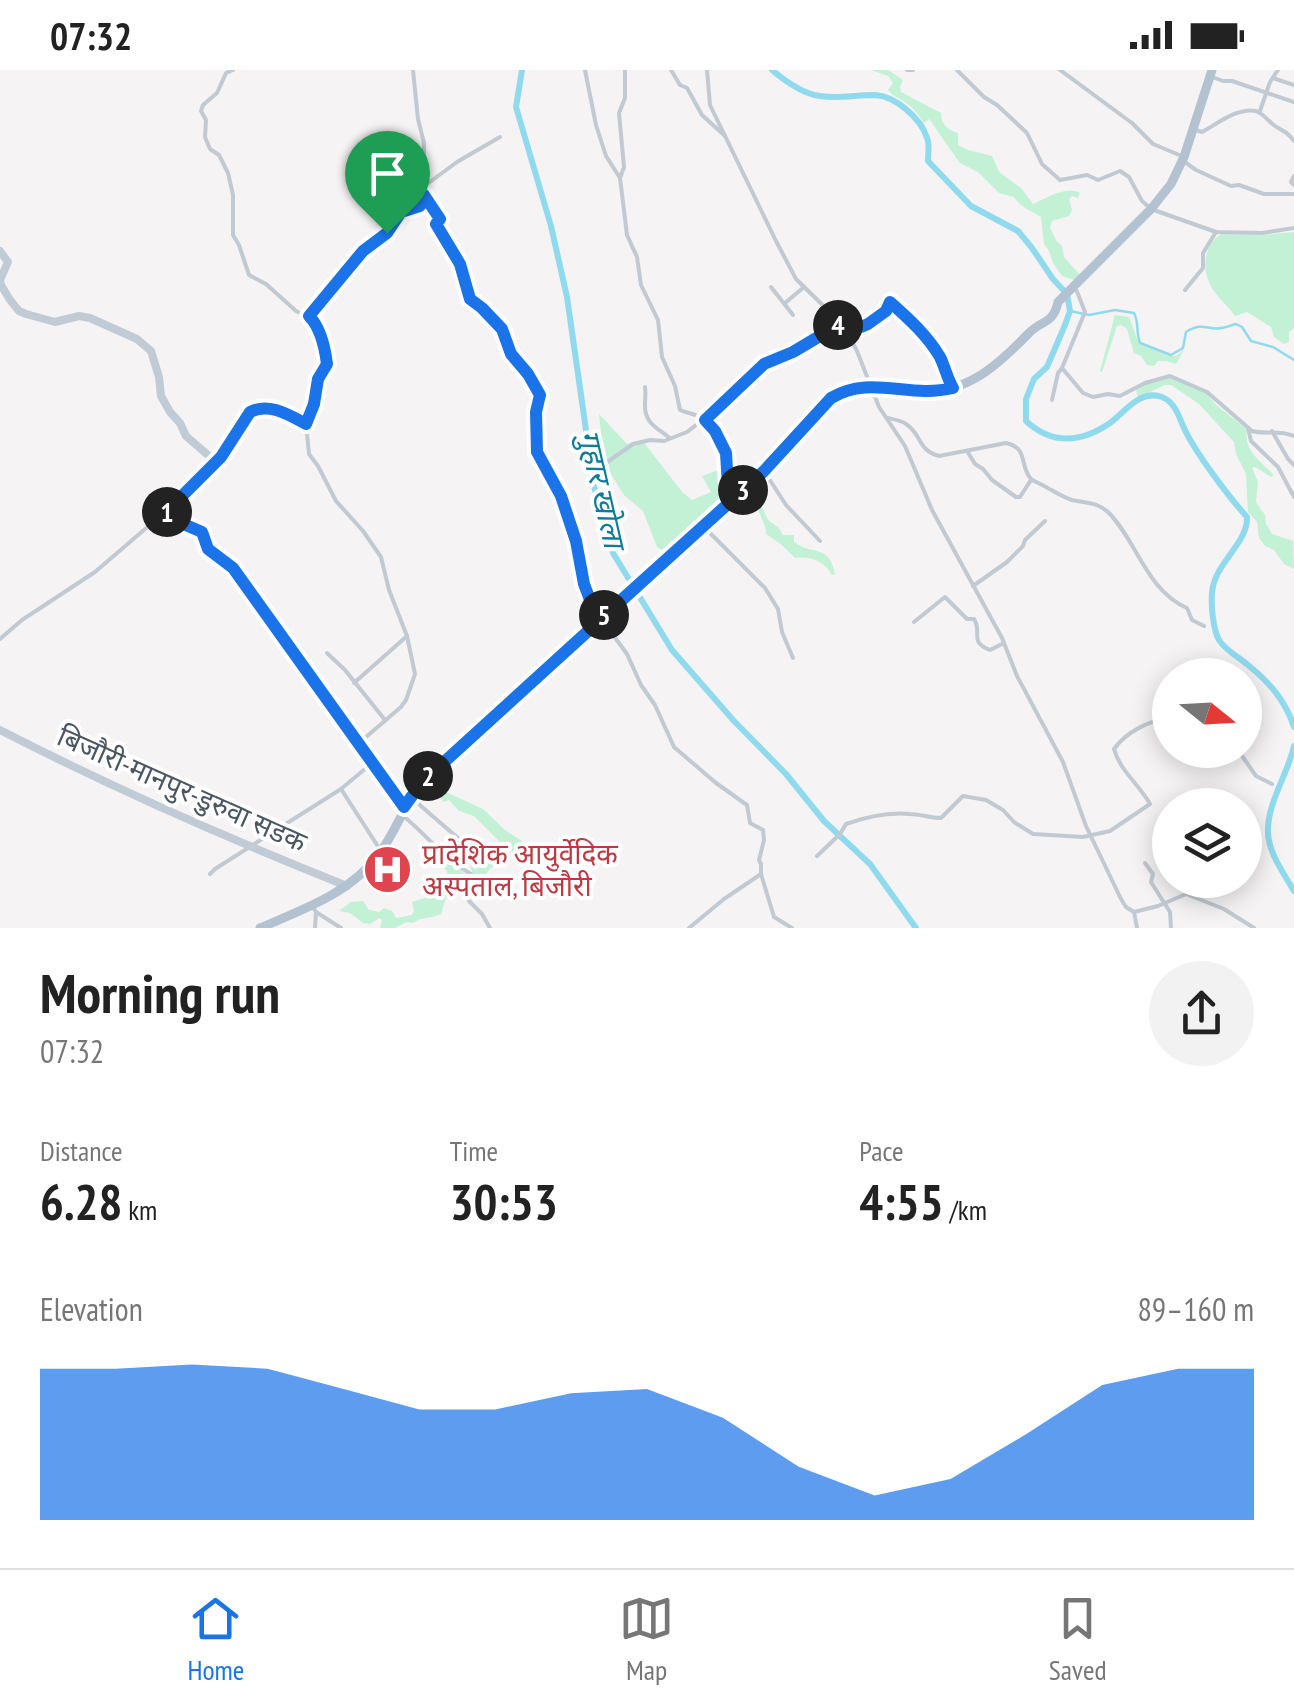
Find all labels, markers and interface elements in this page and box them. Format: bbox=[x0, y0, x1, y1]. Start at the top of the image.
text: 07:32 bbox=[50, 11, 132, 60]
pin bbox=[345, 131, 430, 234]
icon: arrive bbox=[360, 146, 415, 201]
pin: 4 bbox=[813, 300, 863, 350]
text: 4 bbox=[831, 306, 845, 343]
water label: गुहार खोला bbox=[569, 426, 636, 557]
pin: 3 bbox=[718, 465, 768, 515]
text: 3 bbox=[736, 471, 750, 508]
pin: 1 bbox=[142, 487, 192, 537]
text: 1 bbox=[160, 493, 174, 530]
pin: 5 bbox=[579, 590, 629, 640]
text: 5 bbox=[597, 596, 611, 633]
north arrow bbox=[1152, 658, 1262, 768]
map controls bbox=[1152, 658, 1262, 898]
street label: बिजौरी-मानपुर-डुरुवा सडक bbox=[52, 717, 313, 860]
pin: 2 bbox=[403, 751, 453, 801]
text: 2 bbox=[421, 757, 435, 794]
button: layers bbox=[1152, 788, 1262, 898]
place label: प्रादेशिक आयुर्वेदिक अस्पताल, बिजौरी bbox=[422, 835, 618, 904]
hospital icon: प्रादेशिक आयुर्वेदिक अस्पताल, बिजौरी bbox=[361, 844, 413, 896]
text: Morning run bbox=[40, 957, 280, 1028]
button: share bbox=[1149, 961, 1254, 1066]
text: 07:32 bbox=[40, 1030, 104, 1072]
text: Distance bbox=[40, 1132, 123, 1169]
text: Time bbox=[450, 1132, 498, 1169]
text: Pace bbox=[859, 1132, 903, 1169]
text: 6.28 bbox=[40, 1169, 122, 1234]
text: 30:53 bbox=[450, 1169, 558, 1234]
text: 4:55 bbox=[859, 1169, 944, 1234]
text: km bbox=[122, 1191, 157, 1228]
text: /km bbox=[944, 1191, 987, 1228]
text: Elevation bbox=[40, 1288, 143, 1330]
text: 89–160 m bbox=[1137, 1288, 1254, 1330]
tab: Home bbox=[187, 1591, 244, 1688]
tab: Map bbox=[619, 1591, 674, 1688]
tab: Saved bbox=[1049, 1591, 1107, 1688]

